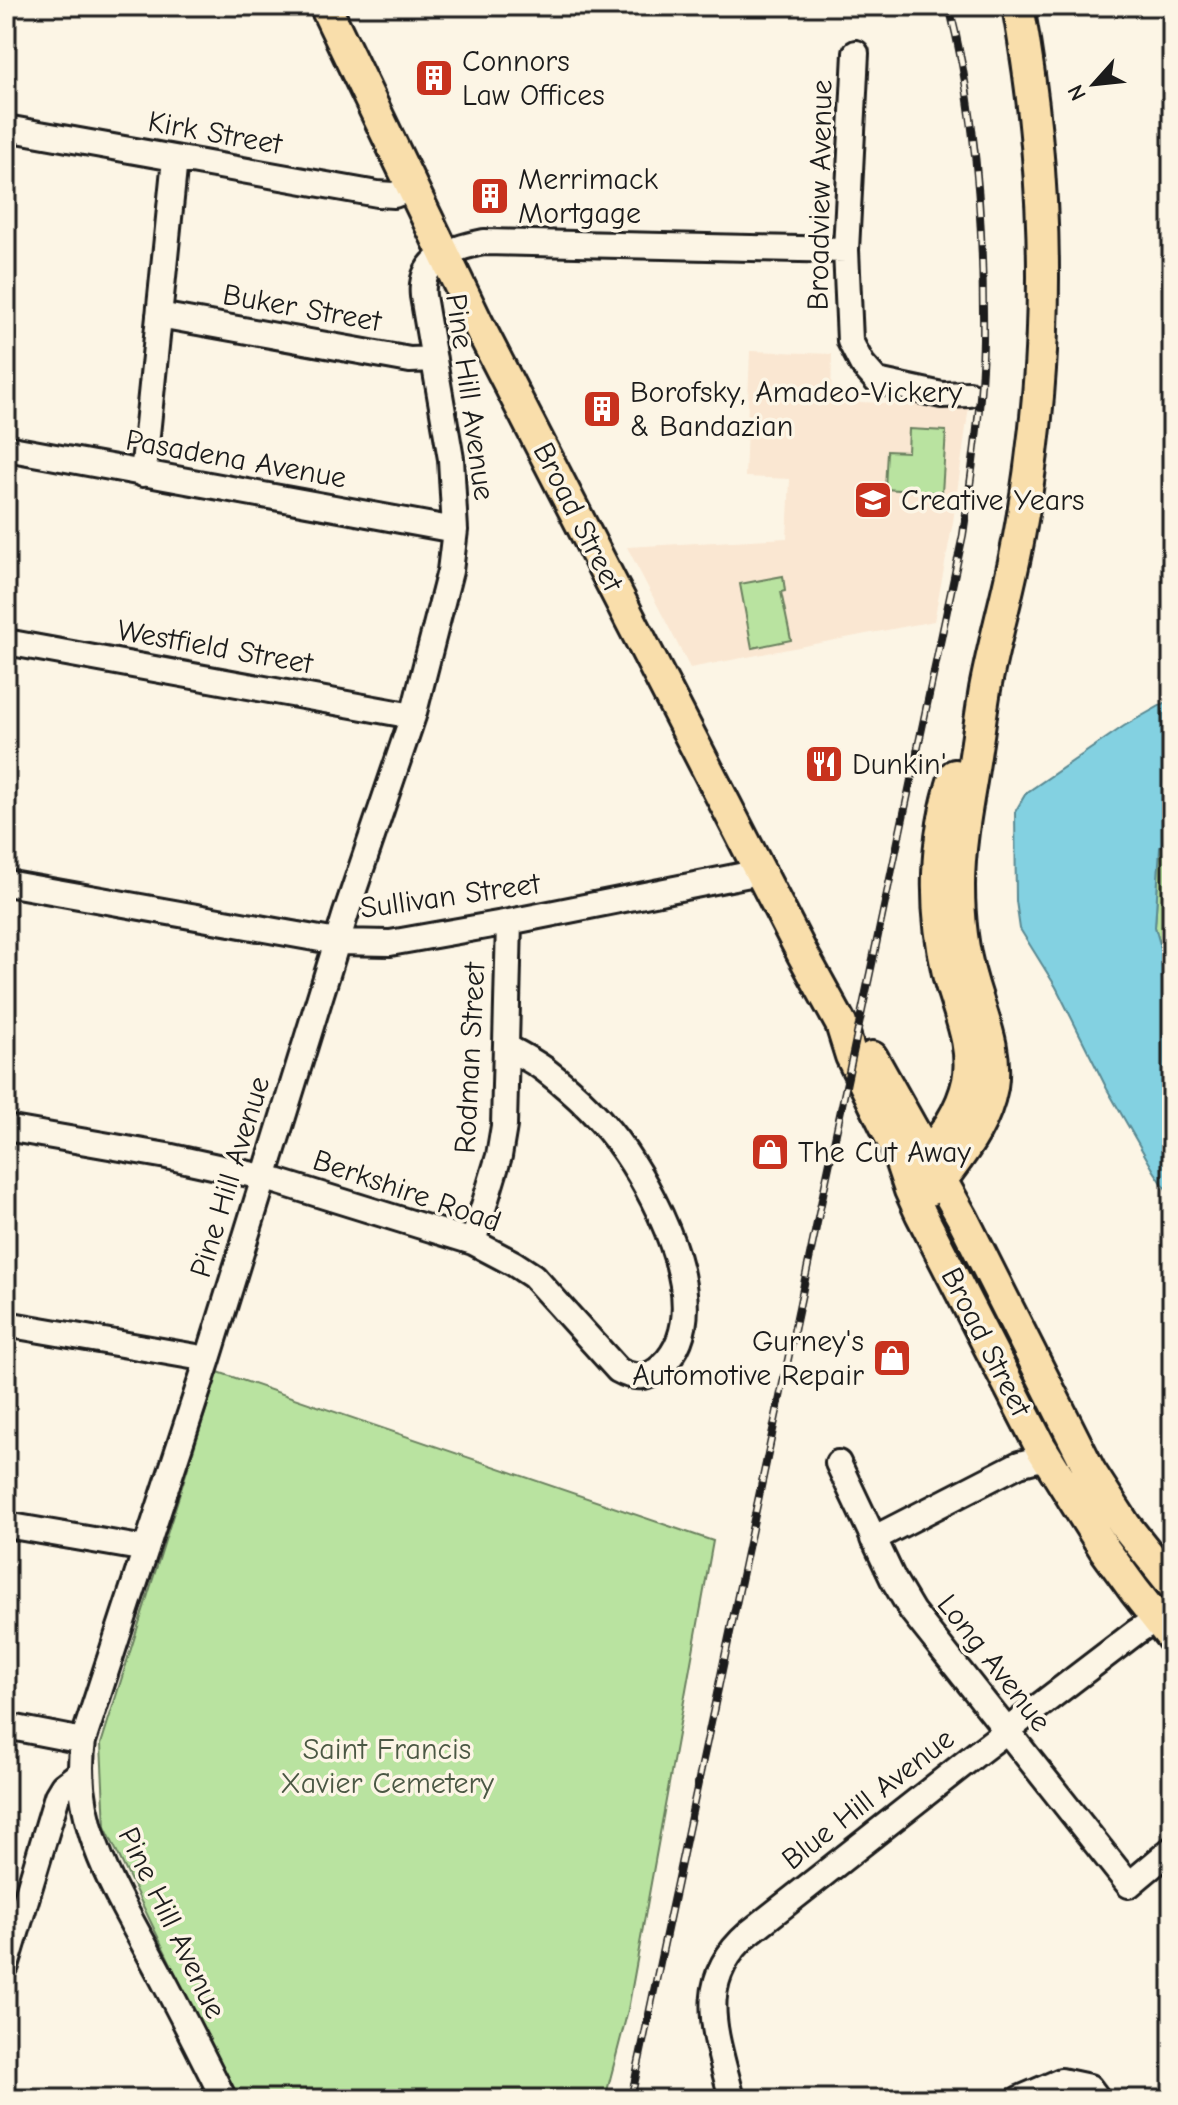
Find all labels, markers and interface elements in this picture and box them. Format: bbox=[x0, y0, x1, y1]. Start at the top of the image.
place label: Connors Law Offices bbox=[462, 44, 605, 113]
north arrow bbox=[1054, 44, 1134, 124]
building icon: Connors Law Offices bbox=[413, 57, 455, 99]
street label: Broadview Avenue bbox=[800, 79, 840, 311]
text: N bbox=[1062, 80, 1092, 105]
street label: Kirk Street bbox=[145, 104, 286, 162]
place label: Merrimack Mortgage bbox=[518, 162, 659, 231]
building icon: Merrimack Mortgage bbox=[469, 175, 511, 217]
street label: Buker Street bbox=[220, 277, 385, 339]
street label: Pine Hill Avenue bbox=[438, 291, 502, 503]
place label: Borofsky, Amadeo-Vickery & Bandazian bbox=[630, 375, 963, 444]
building icon: Borofsky, Amadeo-Vickery & Bandazian bbox=[581, 388, 623, 430]
street label: Pasadena Avenue bbox=[123, 422, 349, 496]
street label: Broad Street bbox=[526, 437, 631, 599]
school or university icon: Creative Years bbox=[852, 479, 894, 521]
place label: Creative Years bbox=[901, 483, 1085, 518]
street label: Westfield Street bbox=[115, 613, 317, 682]
restaurant icon: Dunkin' bbox=[803, 743, 845, 785]
place label: Dunkin' bbox=[852, 747, 947, 782]
street label: Sullivan Street bbox=[358, 866, 543, 926]
street label: Rodman Street bbox=[448, 960, 493, 1154]
street label: Pine Hill Avenue bbox=[183, 1072, 277, 1282]
shop icon: The Cut Away bbox=[749, 1131, 791, 1173]
place label: The Cut Away bbox=[798, 1135, 971, 1170]
street label: Berkshire Road bbox=[308, 1142, 506, 1240]
street label: Broad Street bbox=[934, 1262, 1039, 1424]
place label: Gurney's Automotive Repair bbox=[632, 1324, 864, 1393]
shop icon: Gurney's Automotive Repair bbox=[871, 1337, 913, 1379]
street label: Long Avenue bbox=[930, 1588, 1058, 1738]
street label: Blue Hill Avenue bbox=[775, 1721, 961, 1877]
park label: Saint Francis Xavier Cemetery bbox=[280, 1732, 494, 1801]
street label: Pine Hill Avenue bbox=[111, 1822, 233, 2024]

